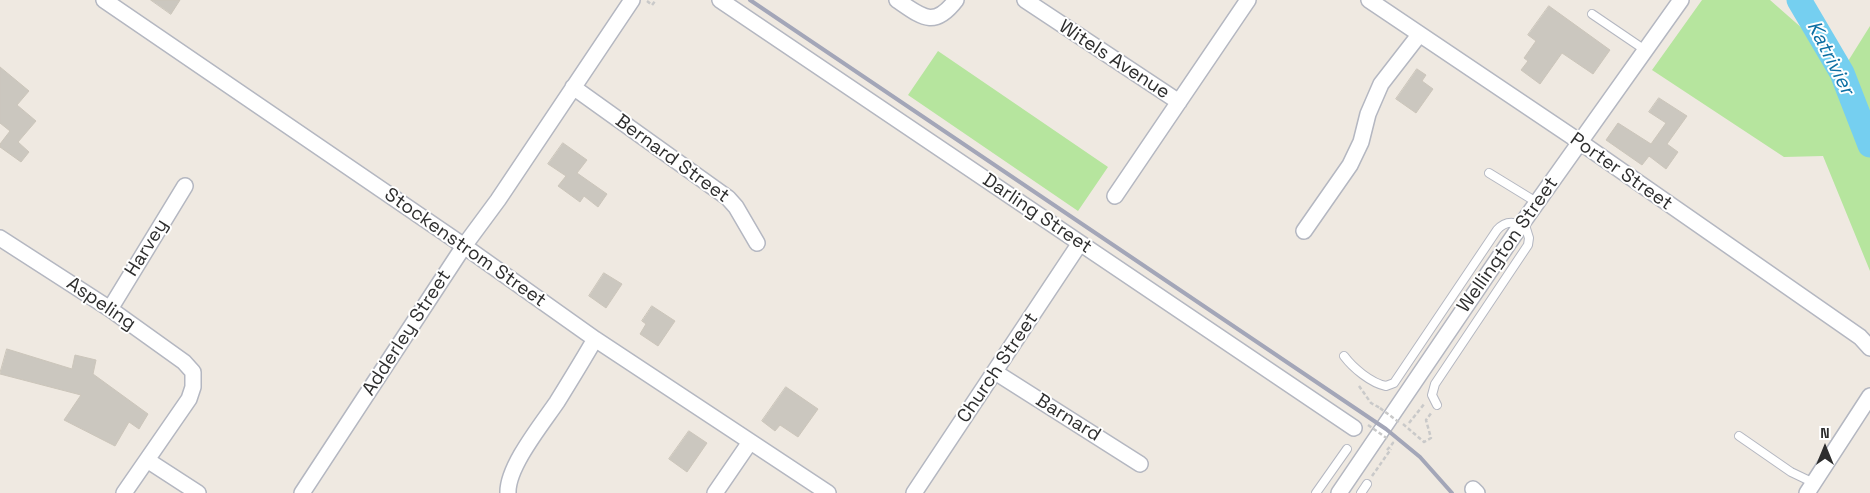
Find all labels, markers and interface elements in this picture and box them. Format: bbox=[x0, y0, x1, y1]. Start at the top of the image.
street label: Witels Avenue bbox=[1054, 16, 1174, 104]
water label: Katrivier bbox=[1801, 17, 1859, 99]
street label: Bernard Street bbox=[610, 110, 734, 208]
street label: Porter Street bbox=[1565, 128, 1677, 216]
street label: Darling Street bbox=[978, 169, 1096, 259]
street label: Wellington Street bbox=[1453, 173, 1563, 317]
street label: Stockenstrom Street bbox=[380, 184, 550, 312]
street label: Harvey bbox=[121, 215, 173, 281]
street label: Adderley Street bbox=[358, 266, 456, 400]
street label: Aspeling bbox=[62, 273, 140, 335]
street label: Church Street bbox=[953, 309, 1043, 427]
street label: Barnard bbox=[1031, 389, 1105, 447]
north arrow bbox=[1800, 423, 1850, 473]
text: N bbox=[1820, 424, 1830, 442]

